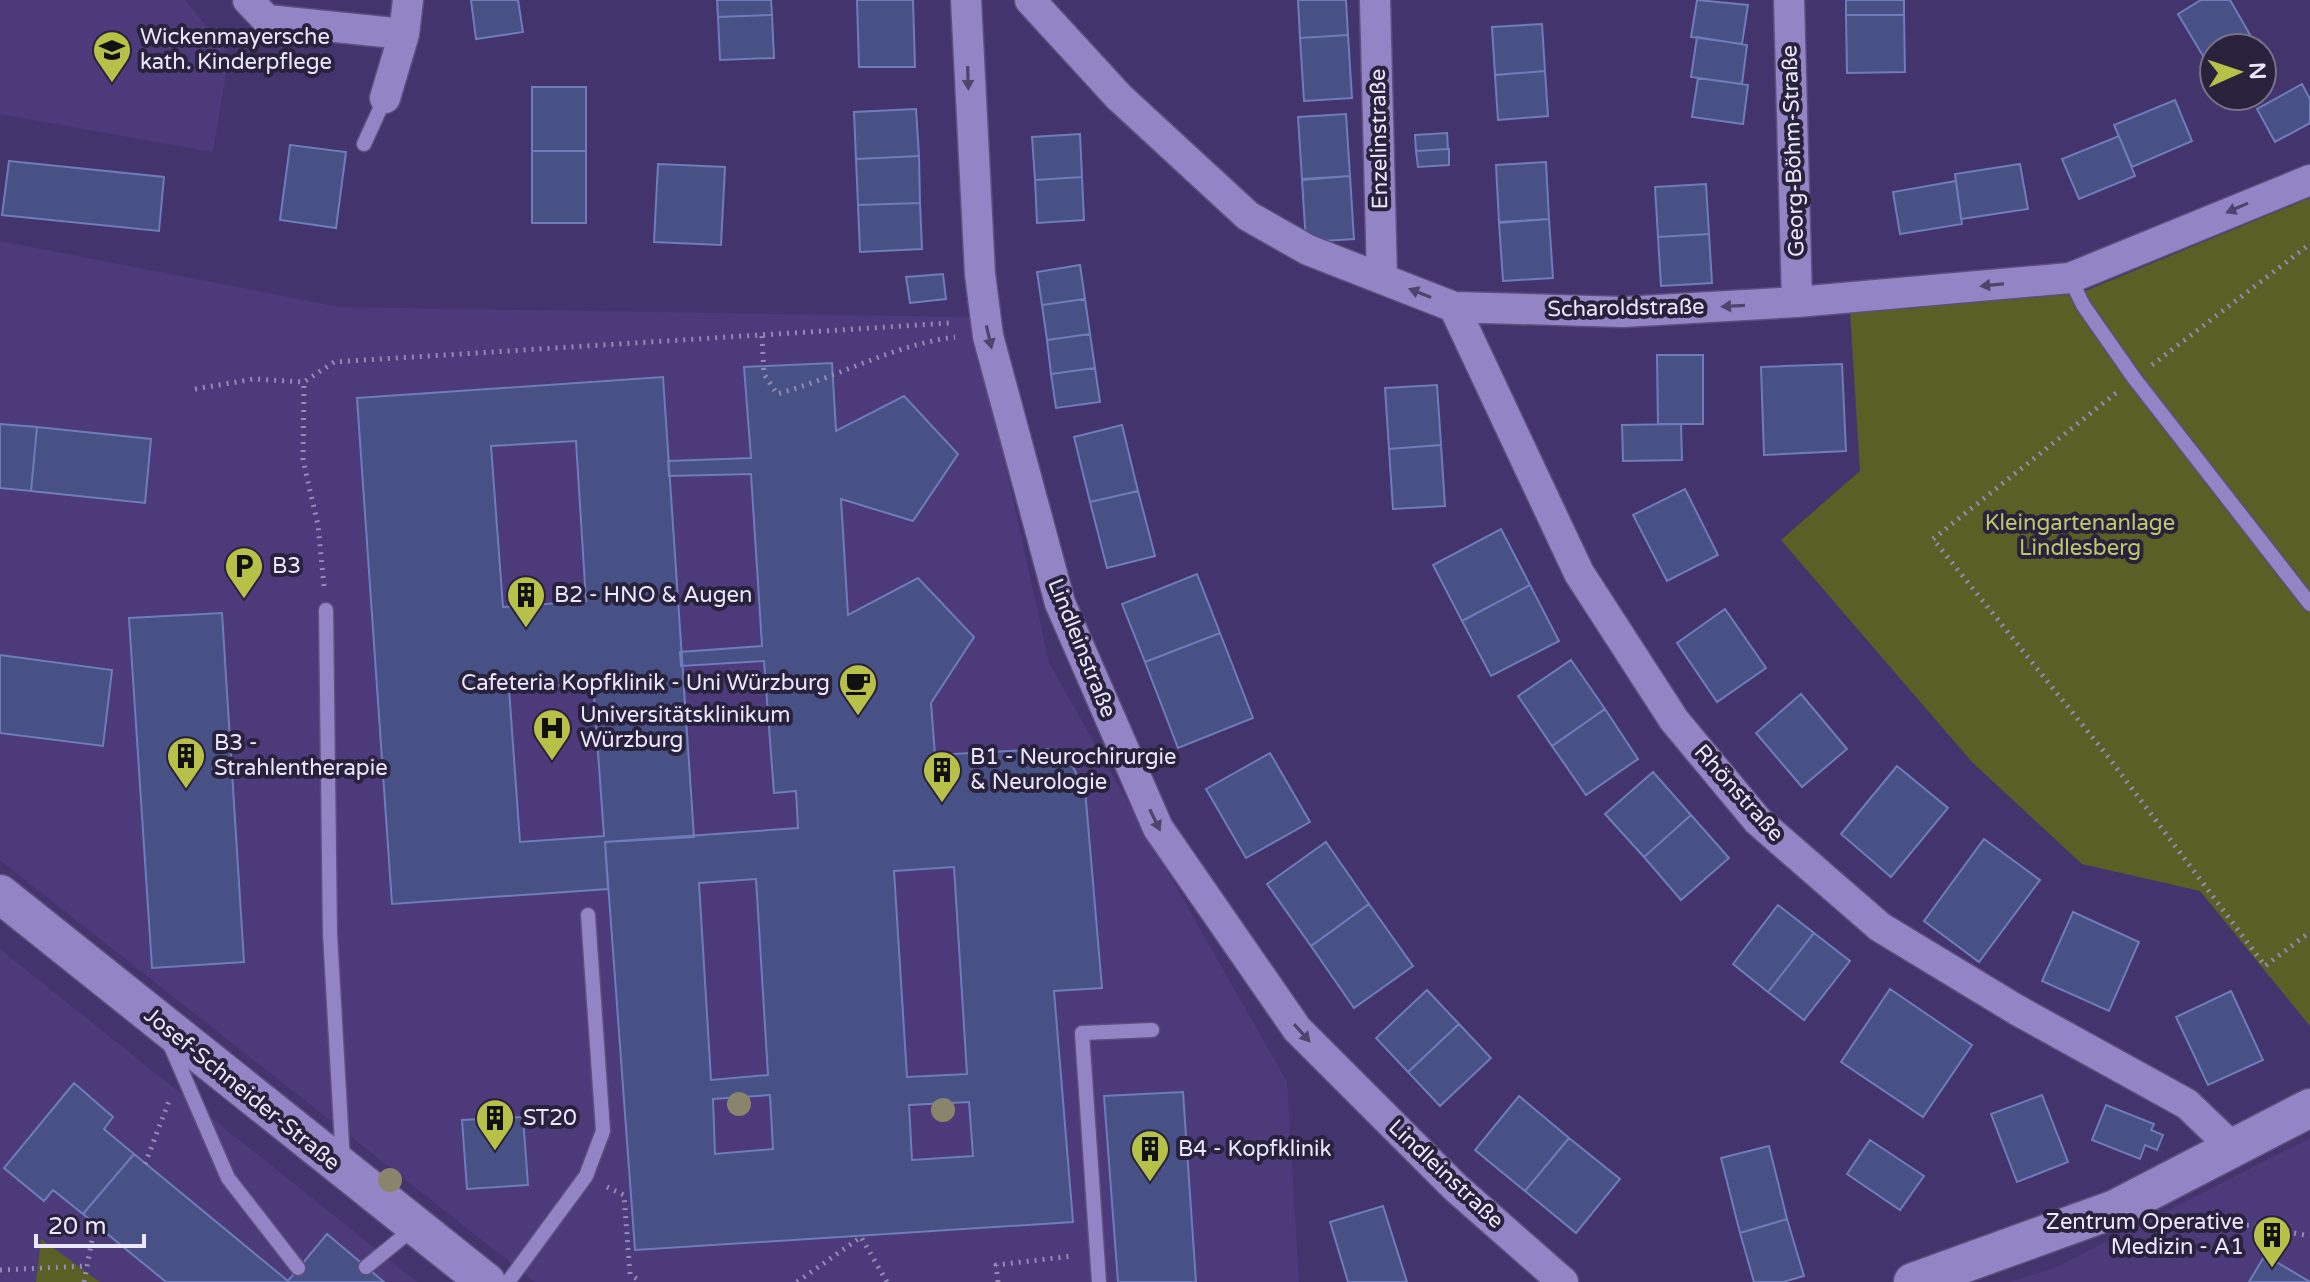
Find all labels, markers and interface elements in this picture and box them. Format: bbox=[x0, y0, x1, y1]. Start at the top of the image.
place label: Wickenmayersche kath. Kinderpflege bbox=[140, 24, 332, 75]
school or university icon: Wickenmayersche kath. Kinderpflege bbox=[91, 29, 133, 84]
north arrow bbox=[2198, 32, 2278, 112]
street label: Georg-Böhm-Straße bbox=[1776, 45, 1810, 257]
text: N bbox=[2244, 62, 2270, 81]
one-way arrow bbox=[962, 66, 975, 91]
street label: Enzelinstraße bbox=[1365, 69, 1393, 209]
one-way arrow bbox=[2225, 201, 2249, 214]
one-way arrow bbox=[1979, 279, 2004, 292]
one-way arrow bbox=[1408, 287, 1432, 300]
street label: Scharoldstraße bbox=[1547, 294, 1705, 322]
one-way arrow bbox=[1720, 300, 1745, 313]
one-way arrow bbox=[983, 325, 996, 350]
park label: Kleingartenanlage Lindlesberg bbox=[1985, 510, 2175, 561]
parking icon: B3 bbox=[223, 545, 265, 600]
place label: B3 bbox=[272, 553, 301, 579]
building icon: B2 - HNO & Augen bbox=[505, 574, 547, 629]
street label: Lindleinstraße bbox=[1042, 575, 1122, 721]
place label: B2 - HNO & Augen bbox=[554, 582, 752, 608]
cafe icon: Cafeteria Kopfklinik - Uni Würzburg bbox=[837, 662, 879, 717]
place label: Cafeteria Kopfklinik - Uni Würzburg bbox=[461, 670, 830, 696]
place label: Universitätsklinikum Würzburg bbox=[580, 702, 790, 753]
hospital icon: Universitätsklinikum Würzburg bbox=[531, 707, 573, 762]
place label: B3 - Strahlentherapie bbox=[214, 730, 388, 781]
building icon: B3 - Strahlentherapie bbox=[165, 735, 207, 790]
street label: Rhönstraße bbox=[1689, 739, 1789, 847]
place label: B1 - Neurochirurgie & Neurologie bbox=[970, 744, 1177, 795]
building icon: B1 - Neurochirurgie & Neurologie bbox=[921, 749, 963, 804]
one-way arrow bbox=[1148, 808, 1162, 831]
street label: Josef-Schneider-Straße bbox=[139, 1002, 345, 1176]
one-way arrow bbox=[1293, 1023, 1310, 1043]
building icon: ST20 bbox=[474, 1097, 516, 1152]
place label: ST20 bbox=[523, 1105, 577, 1131]
street label: Lindleinstraße bbox=[1383, 1114, 1509, 1234]
building icon: B4 - Kopfklinik bbox=[1129, 1128, 1171, 1183]
place label: B4 - Kopfklinik bbox=[1178, 1136, 1332, 1162]
scale bar bbox=[36, 1198, 144, 1248]
place label: Zentrum Operative Medizin - A1 bbox=[2046, 1209, 2244, 1260]
text: 20 m bbox=[48, 1212, 106, 1241]
building icon: Zentrum Operative Medizin - A1 bbox=[2251, 1214, 2293, 1269]

